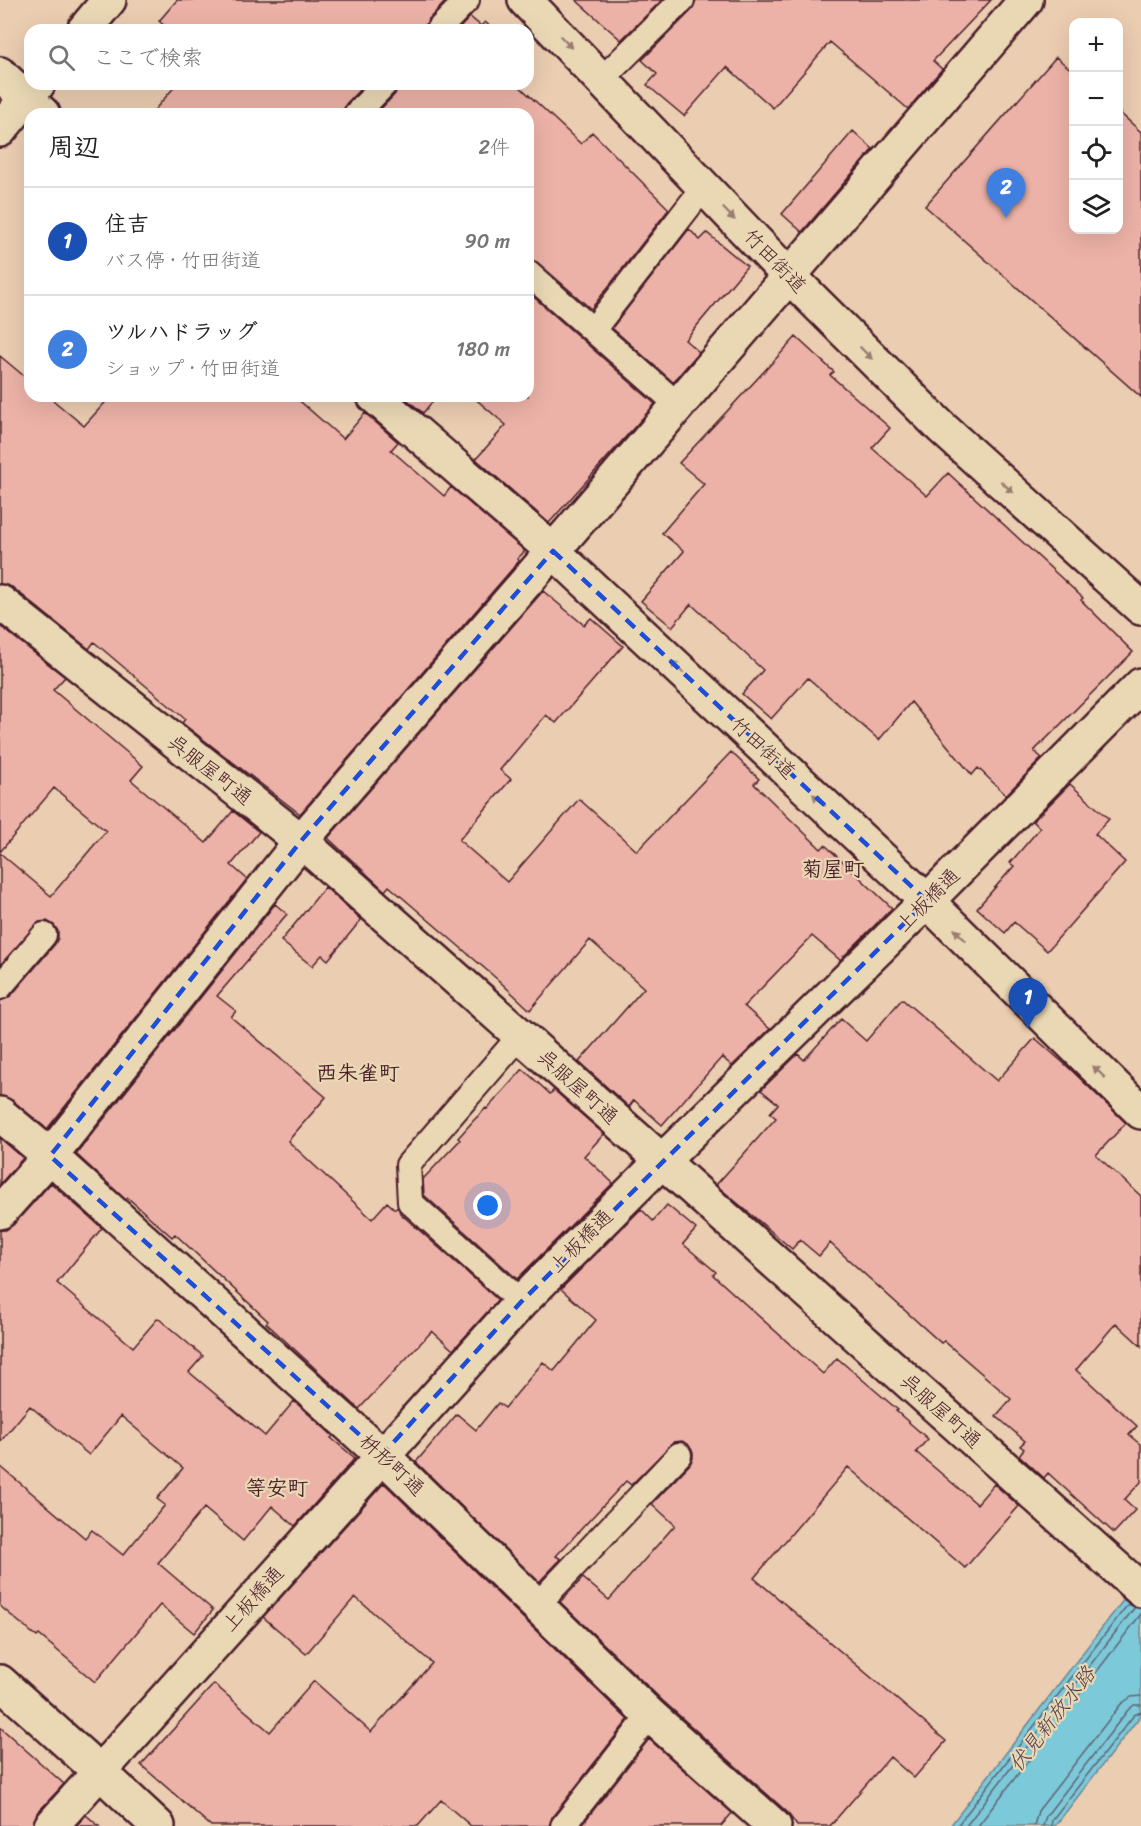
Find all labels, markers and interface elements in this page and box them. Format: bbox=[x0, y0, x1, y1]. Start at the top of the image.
map controls bbox=[1069, 18, 1123, 234]
button: + bbox=[1069, 18, 1123, 72]
search box bbox=[24, 24, 534, 90]
one-way arrow bbox=[558, 35, 572, 49]
text: ここで検索 bbox=[93, 38, 203, 77]
icon: search bbox=[45, 41, 78, 74]
button: − bbox=[1069, 72, 1123, 126]
text: 周辺 bbox=[48, 124, 100, 170]
button: locate bbox=[1069, 126, 1123, 180]
text: 2件 bbox=[478, 130, 510, 165]
pin: 2 bbox=[986, 168, 1026, 218]
button: layers bbox=[1069, 180, 1123, 234]
text: 住吉 bbox=[105, 204, 149, 243]
one-way arrow bbox=[722, 206, 736, 220]
street label: 竹田街道 bbox=[735, 220, 815, 302]
text: 1 bbox=[63, 224, 72, 259]
text: 90 m bbox=[465, 224, 510, 259]
text: バス停 · 竹田街道 bbox=[105, 243, 261, 278]
text: ツルハドラッグ bbox=[105, 312, 258, 351]
text: 2 bbox=[62, 332, 73, 367]
text: 180 m bbox=[456, 332, 510, 367]
one-way arrow bbox=[859, 345, 873, 360]
text: ショップ · 竹田街道 bbox=[105, 351, 280, 386]
one-way arrow bbox=[999, 480, 1014, 493]
one-way arrow bbox=[670, 661, 685, 674]
street label: 竹田街道 bbox=[722, 708, 804, 788]
street label: 呉服屋町通 bbox=[160, 725, 260, 815]
one-way arrow bbox=[812, 793, 827, 807]
district label: 菊屋町 bbox=[802, 850, 865, 888]
street label: 上板橋通 bbox=[887, 859, 969, 941]
one-way arrow bbox=[954, 928, 968, 942]
pin: 1 bbox=[1008, 978, 1048, 1028]
street label: 呉服屋町通 bbox=[529, 1041, 627, 1133]
district label: 西朱雀町 bbox=[316, 1054, 400, 1092]
one-way arrow bbox=[1093, 1065, 1107, 1079]
your location bbox=[473, 1191, 502, 1220]
street label: 上板橋通 bbox=[540, 1200, 622, 1282]
street label: 呉服屋町通 bbox=[892, 1365, 990, 1457]
street label: 枡形町通 bbox=[351, 1425, 433, 1505]
district label: 等安町 bbox=[246, 1469, 309, 1507]
street label: 上板橋通 bbox=[213, 1558, 293, 1640]
water label: 伏見新放水路 bbox=[998, 1657, 1106, 1780]

